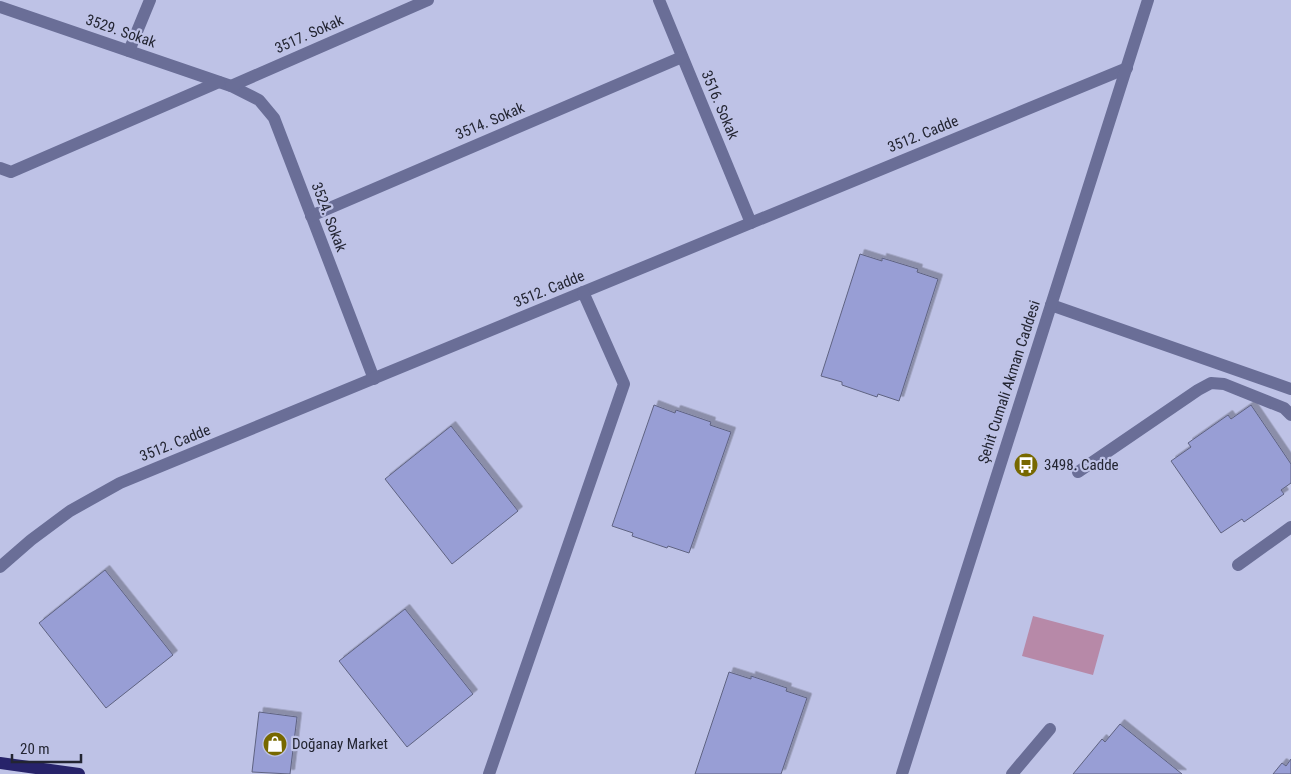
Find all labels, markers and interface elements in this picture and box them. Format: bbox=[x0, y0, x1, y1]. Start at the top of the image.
street label: 3529. Sokak bbox=[84, 11, 159, 51]
street label: 3517. Sokak bbox=[272, 11, 346, 57]
street label: 3516. Sokak bbox=[697, 68, 743, 142]
street label: 3514. Sokak bbox=[453, 98, 527, 144]
street label: 3512. Cadde bbox=[885, 112, 961, 156]
street label: 3524. Sokak bbox=[308, 180, 351, 255]
street label: 3512. Cadde bbox=[511, 267, 587, 311]
street label: Şehit Cumali Akman Caddesi bbox=[974, 298, 1044, 466]
street label: 3512. Cadde bbox=[137, 421, 213, 465]
bus stop icon: 3498. Cadde bbox=[1013, 452, 1039, 478]
place label: 3498. Cadde bbox=[1044, 456, 1119, 474]
shop icon: Doğanay Market bbox=[262, 731, 288, 757]
scale bar bbox=[12, 732, 81, 764]
place label: Doğanay Market bbox=[292, 735, 388, 753]
text: 20 m bbox=[20, 740, 50, 758]

